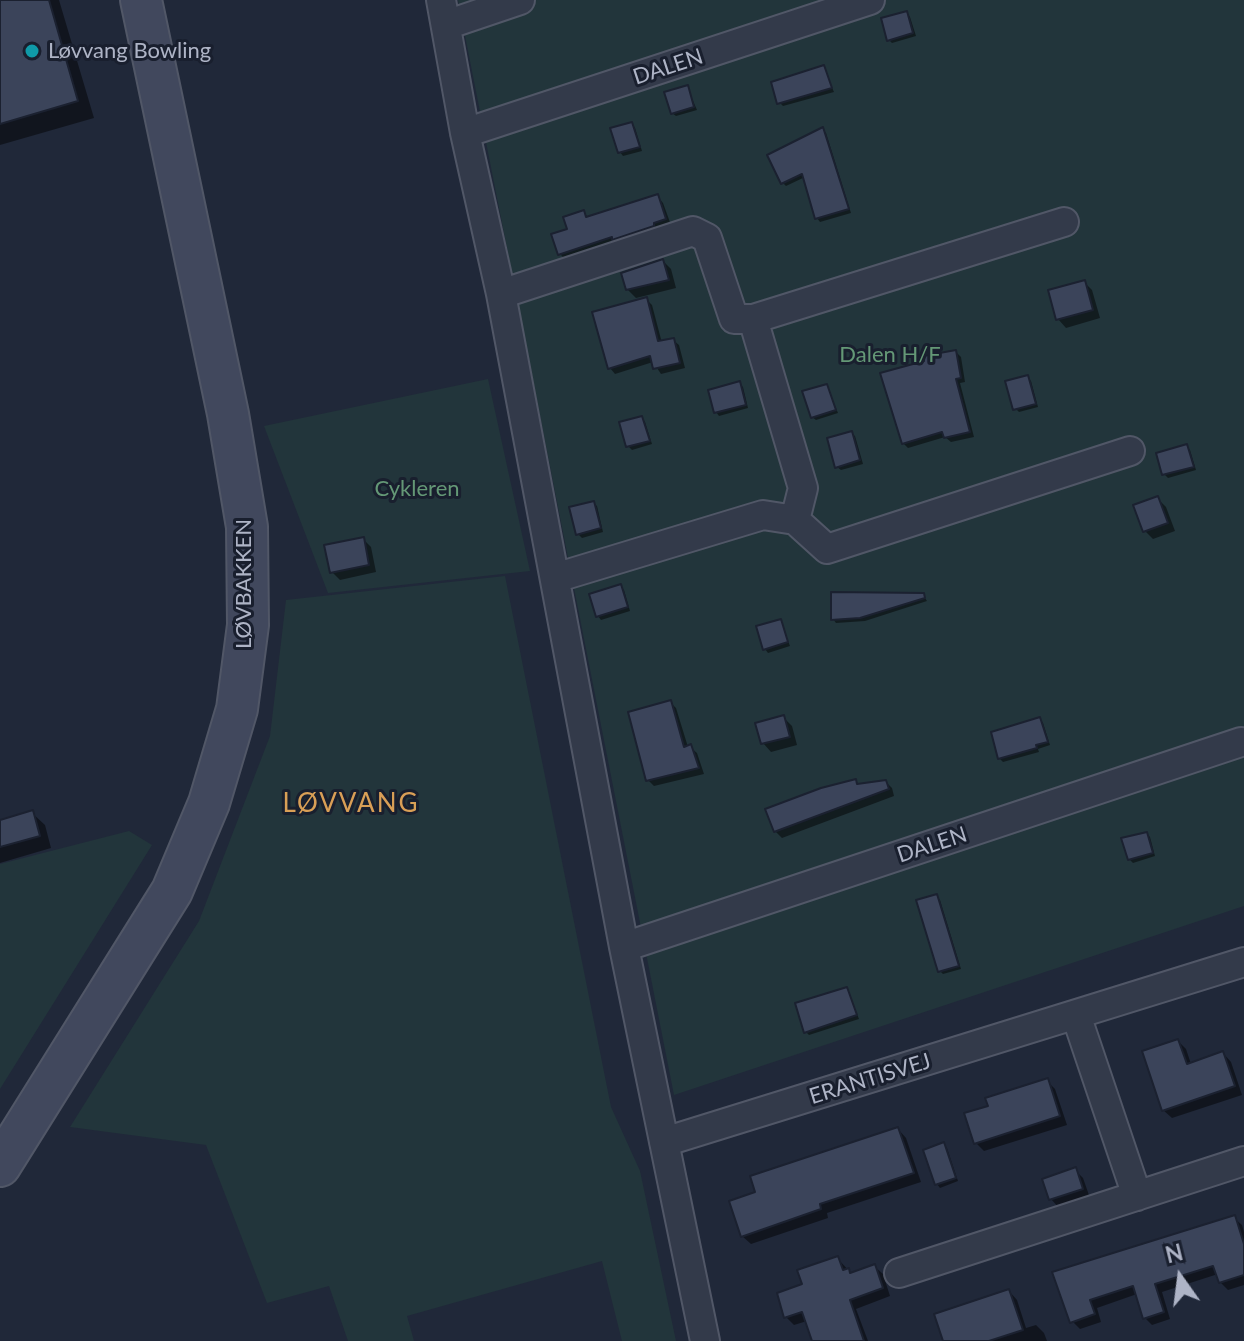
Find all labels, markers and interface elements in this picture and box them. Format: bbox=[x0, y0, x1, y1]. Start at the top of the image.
place label: Løvvang Bowling bbox=[48, 38, 211, 64]
marker: Løvvang Bowling bbox=[23, 42, 41, 60]
street label: DALEN bbox=[630, 43, 706, 91]
park label: Dalen H/F bbox=[839, 342, 941, 368]
park label: Cykleren bbox=[374, 476, 460, 502]
street label: LØVBAKKEN bbox=[231, 519, 257, 649]
district label: LØVVANG bbox=[282, 788, 420, 820]
street label: DALEN bbox=[894, 821, 970, 869]
street label: ERANTISVEJ bbox=[806, 1048, 934, 1110]
north arrow bbox=[1140, 1237, 1220, 1317]
text: N bbox=[1163, 1238, 1186, 1268]

